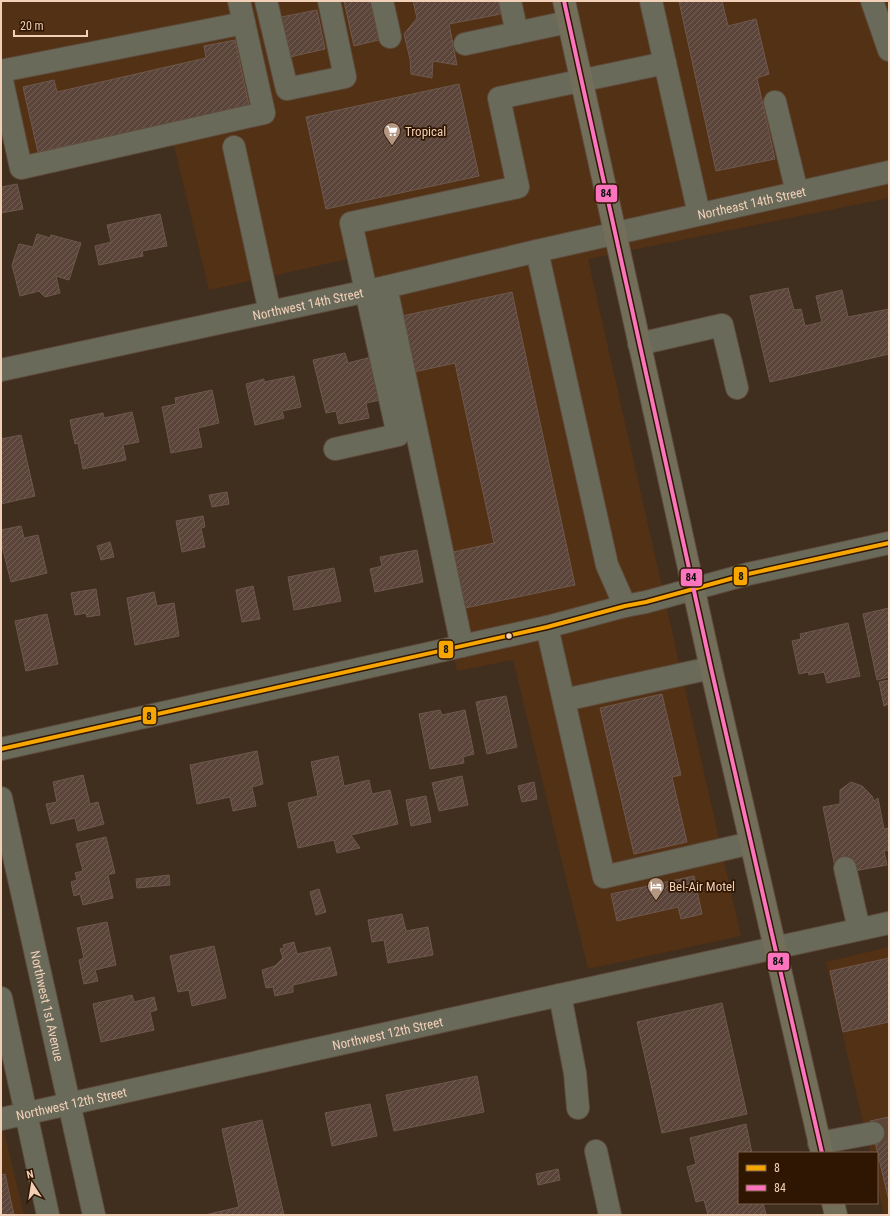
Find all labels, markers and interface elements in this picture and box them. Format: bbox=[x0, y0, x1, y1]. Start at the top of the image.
scale bar bbox=[14, 12, 87, 38]
text: 20 m bbox=[20, 19, 44, 33]
supermarket icon: Tropical bbox=[382, 121, 402, 146]
place label: Tropical bbox=[405, 124, 446, 139]
line badge: 84 bbox=[595, 184, 618, 203]
street label: Northeast 14th Street bbox=[696, 184, 807, 223]
text: 84 bbox=[600, 187, 612, 200]
street label: Northwest 14th Street bbox=[251, 285, 365, 324]
line badge: 8 bbox=[733, 566, 748, 586]
line badge: 84 bbox=[680, 568, 703, 587]
text: 8 bbox=[738, 570, 744, 583]
text: 84 bbox=[685, 571, 697, 584]
unlabelled marker bbox=[504, 631, 514, 641]
line badge: 8 bbox=[438, 640, 454, 659]
text: 8 bbox=[443, 643, 449, 656]
line badge: 8 bbox=[142, 706, 157, 725]
text: 8 bbox=[146, 710, 152, 723]
hotel icon: Bel-Air Motel bbox=[646, 876, 666, 901]
place label: Bel-Air Motel bbox=[669, 879, 735, 894]
street label: Northwest 1st Avenue bbox=[27, 949, 66, 1063]
line badge: 84 bbox=[767, 952, 790, 971]
text: 84 bbox=[772, 955, 784, 968]
street label: Northwest 12th Street bbox=[331, 1014, 445, 1053]
street label: Northwest 12th Street bbox=[15, 1084, 128, 1123]
legend bbox=[738, 1152, 878, 1204]
text: 8 bbox=[774, 1161, 780, 1175]
north arrow bbox=[12, 1164, 52, 1204]
text: N bbox=[25, 1168, 35, 1182]
text: 84 bbox=[774, 1181, 786, 1195]

